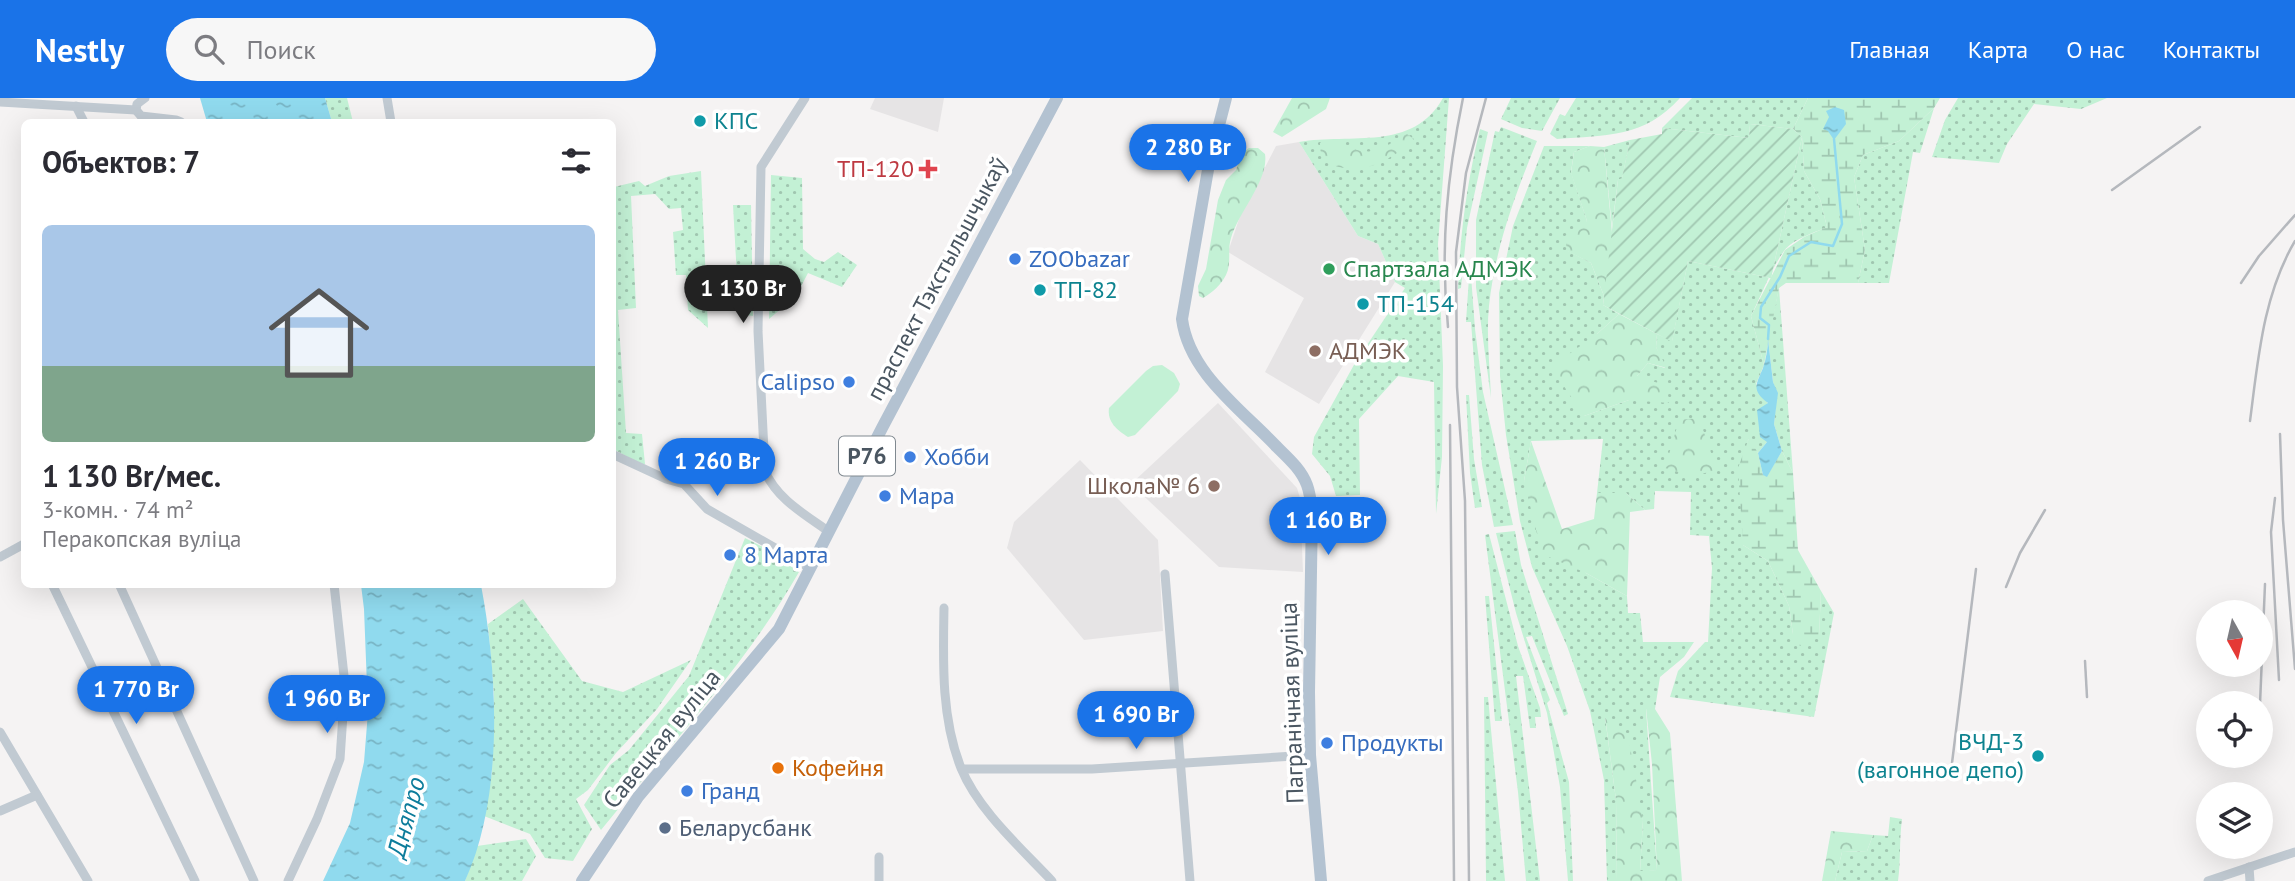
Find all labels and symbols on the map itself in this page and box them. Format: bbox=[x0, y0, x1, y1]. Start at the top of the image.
place label: КПС bbox=[714, 105, 758, 136]
marker: КПС bbox=[692, 113, 708, 129]
pin: 2 280 Br bbox=[1116, 125, 1260, 184]
street label: праспект Тэкстыльшчыкаў bbox=[859, 152, 1014, 406]
place label: ТП-120 bbox=[837, 153, 914, 184]
marker: ТП-120 bbox=[920, 161, 936, 177]
place label: ZOObazar bbox=[1029, 243, 1130, 274]
marker: ZOObazar bbox=[1007, 251, 1023, 267]
place label: Спартзала АДМЭК bbox=[1343, 253, 1533, 284]
marker: Спартзала АДМЭК bbox=[1321, 261, 1337, 277]
pin: 1 130 Br bbox=[671, 266, 815, 325]
place label: ТП-82 bbox=[1054, 274, 1118, 305]
marker: ТП-82 bbox=[1032, 282, 1048, 298]
place label: ТП-154 bbox=[1377, 288, 1454, 319]
marker: ТП-154 bbox=[1355, 296, 1371, 312]
place label: АДМЭК bbox=[1329, 335, 1406, 366]
marker: АДМЭК bbox=[1307, 343, 1323, 359]
place label: Calipso bbox=[760, 366, 835, 397]
marker: Calipso bbox=[841, 374, 857, 390]
road number: Р76 bbox=[839, 436, 895, 476]
pin: 1 260 Br bbox=[645, 438, 789, 498]
place label: Хобби bbox=[924, 441, 990, 472]
marker: Хобби bbox=[902, 449, 918, 465]
place label: Школа№ 6 bbox=[1087, 470, 1200, 501]
marker: Школа№ 6 bbox=[1206, 478, 1222, 494]
place label: Мара bbox=[899, 480, 955, 511]
marker: Мара bbox=[877, 488, 893, 504]
pin: 1 160 Br bbox=[1256, 498, 1400, 557]
place label: 8 Марта bbox=[744, 539, 828, 570]
marker: 8 Марта bbox=[722, 547, 738, 563]
north arrow bbox=[2196, 600, 2273, 677]
street label: Пагранічная вуліца bbox=[1272, 602, 1311, 804]
street label: Савецкая вуліца bbox=[596, 663, 727, 815]
pin: 1 770 Br bbox=[64, 666, 208, 726]
pin: 1 960 Br bbox=[255, 676, 399, 735]
pin: 1 690 Br bbox=[1064, 692, 1208, 751]
place label: ВЧД-3 (вагонное депо) bbox=[1857, 726, 2024, 785]
place label: Продукты bbox=[1341, 727, 1444, 758]
marker: Продукты bbox=[1319, 735, 1335, 751]
marker: ВЧД-3 (вагонное депо) bbox=[2030, 748, 2046, 764]
place label: Кофейня bbox=[792, 752, 884, 783]
marker: Кофейня bbox=[770, 760, 786, 776]
water label: Дняпро bbox=[378, 773, 432, 863]
place label: Гранд bbox=[701, 775, 760, 806]
marker: Гранд bbox=[679, 783, 695, 799]
place label: Беларусбанк bbox=[679, 812, 812, 843]
marker: Беларусбанк bbox=[657, 820, 673, 836]

